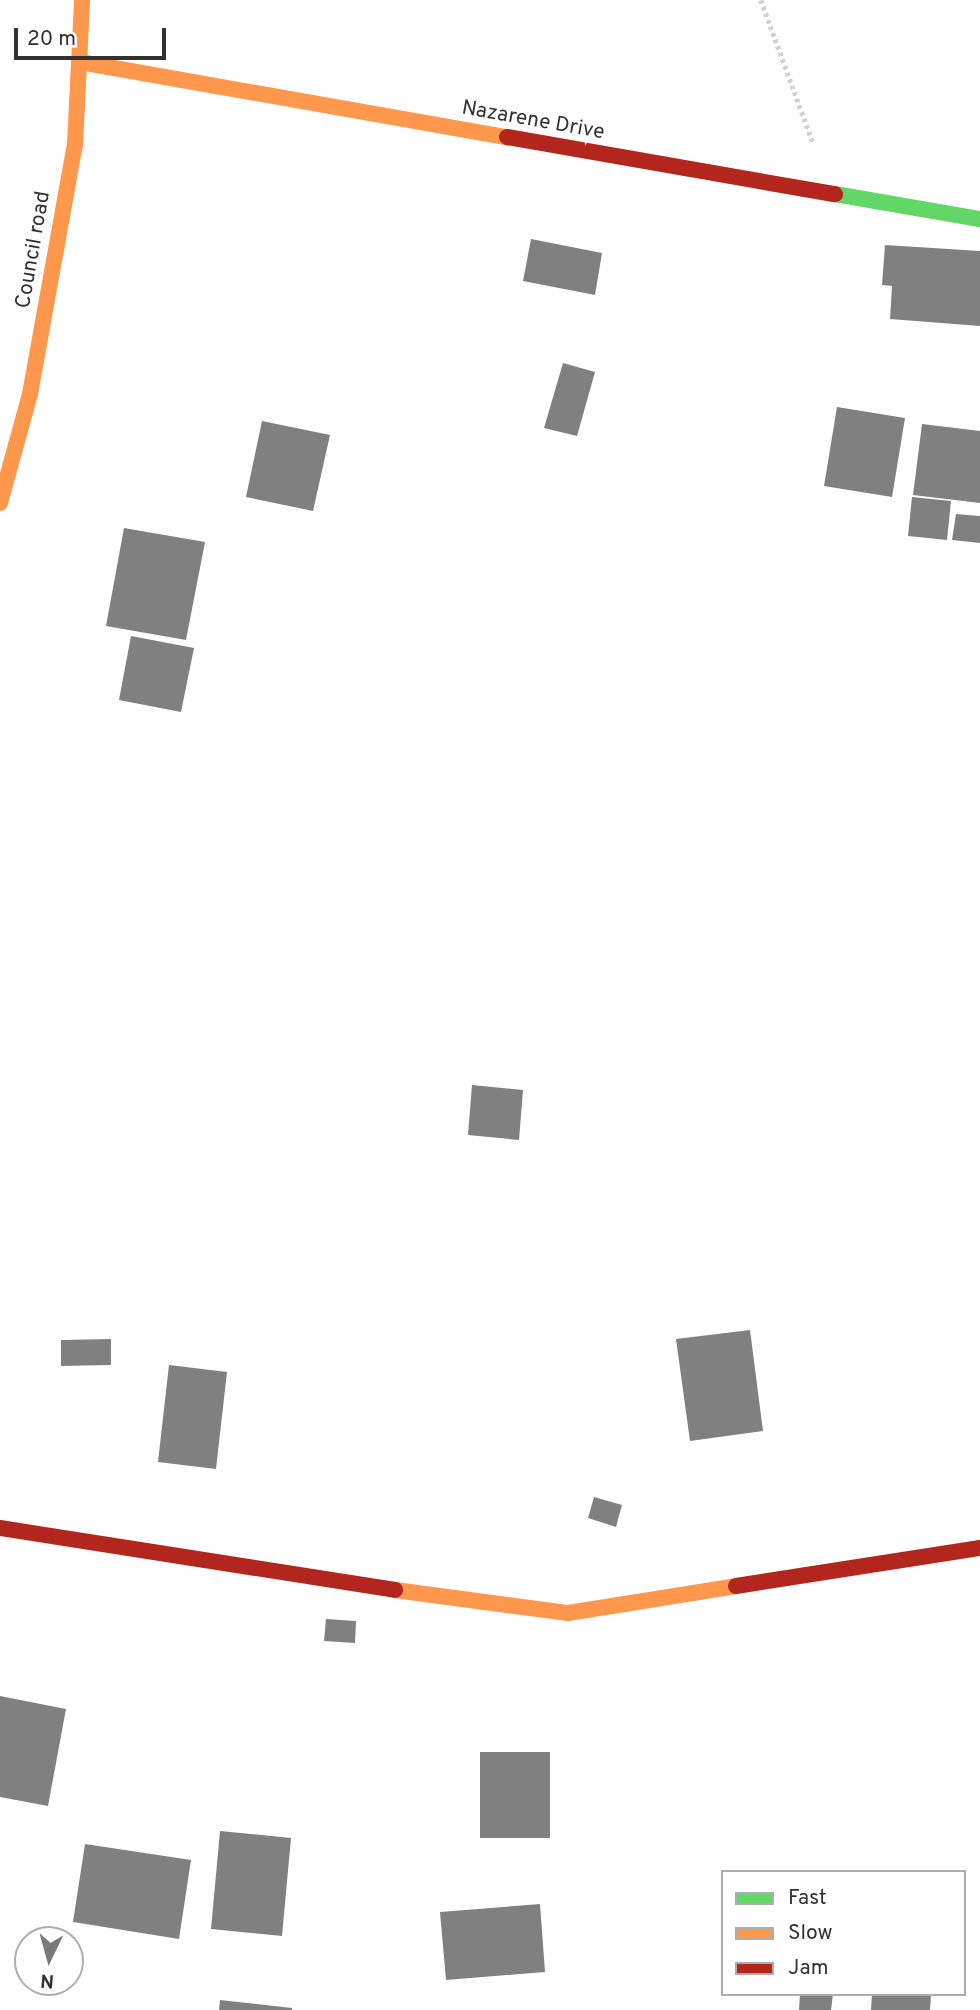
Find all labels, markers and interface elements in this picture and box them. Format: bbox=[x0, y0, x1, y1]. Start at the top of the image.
scale bar bbox=[18, 14, 170, 58]
text: 20 m bbox=[27, 26, 76, 53]
street label: Nazarene Drive bbox=[460, 96, 606, 146]
street label: Council road bbox=[11, 189, 57, 311]
legend bbox=[721, 1870, 966, 1996]
text: Fast bbox=[788, 1885, 827, 1912]
text: Slow bbox=[788, 1920, 833, 1947]
north arrow bbox=[14, 1926, 84, 1996]
text: Jam bbox=[788, 1955, 829, 1982]
text: N bbox=[39, 1967, 55, 1992]

